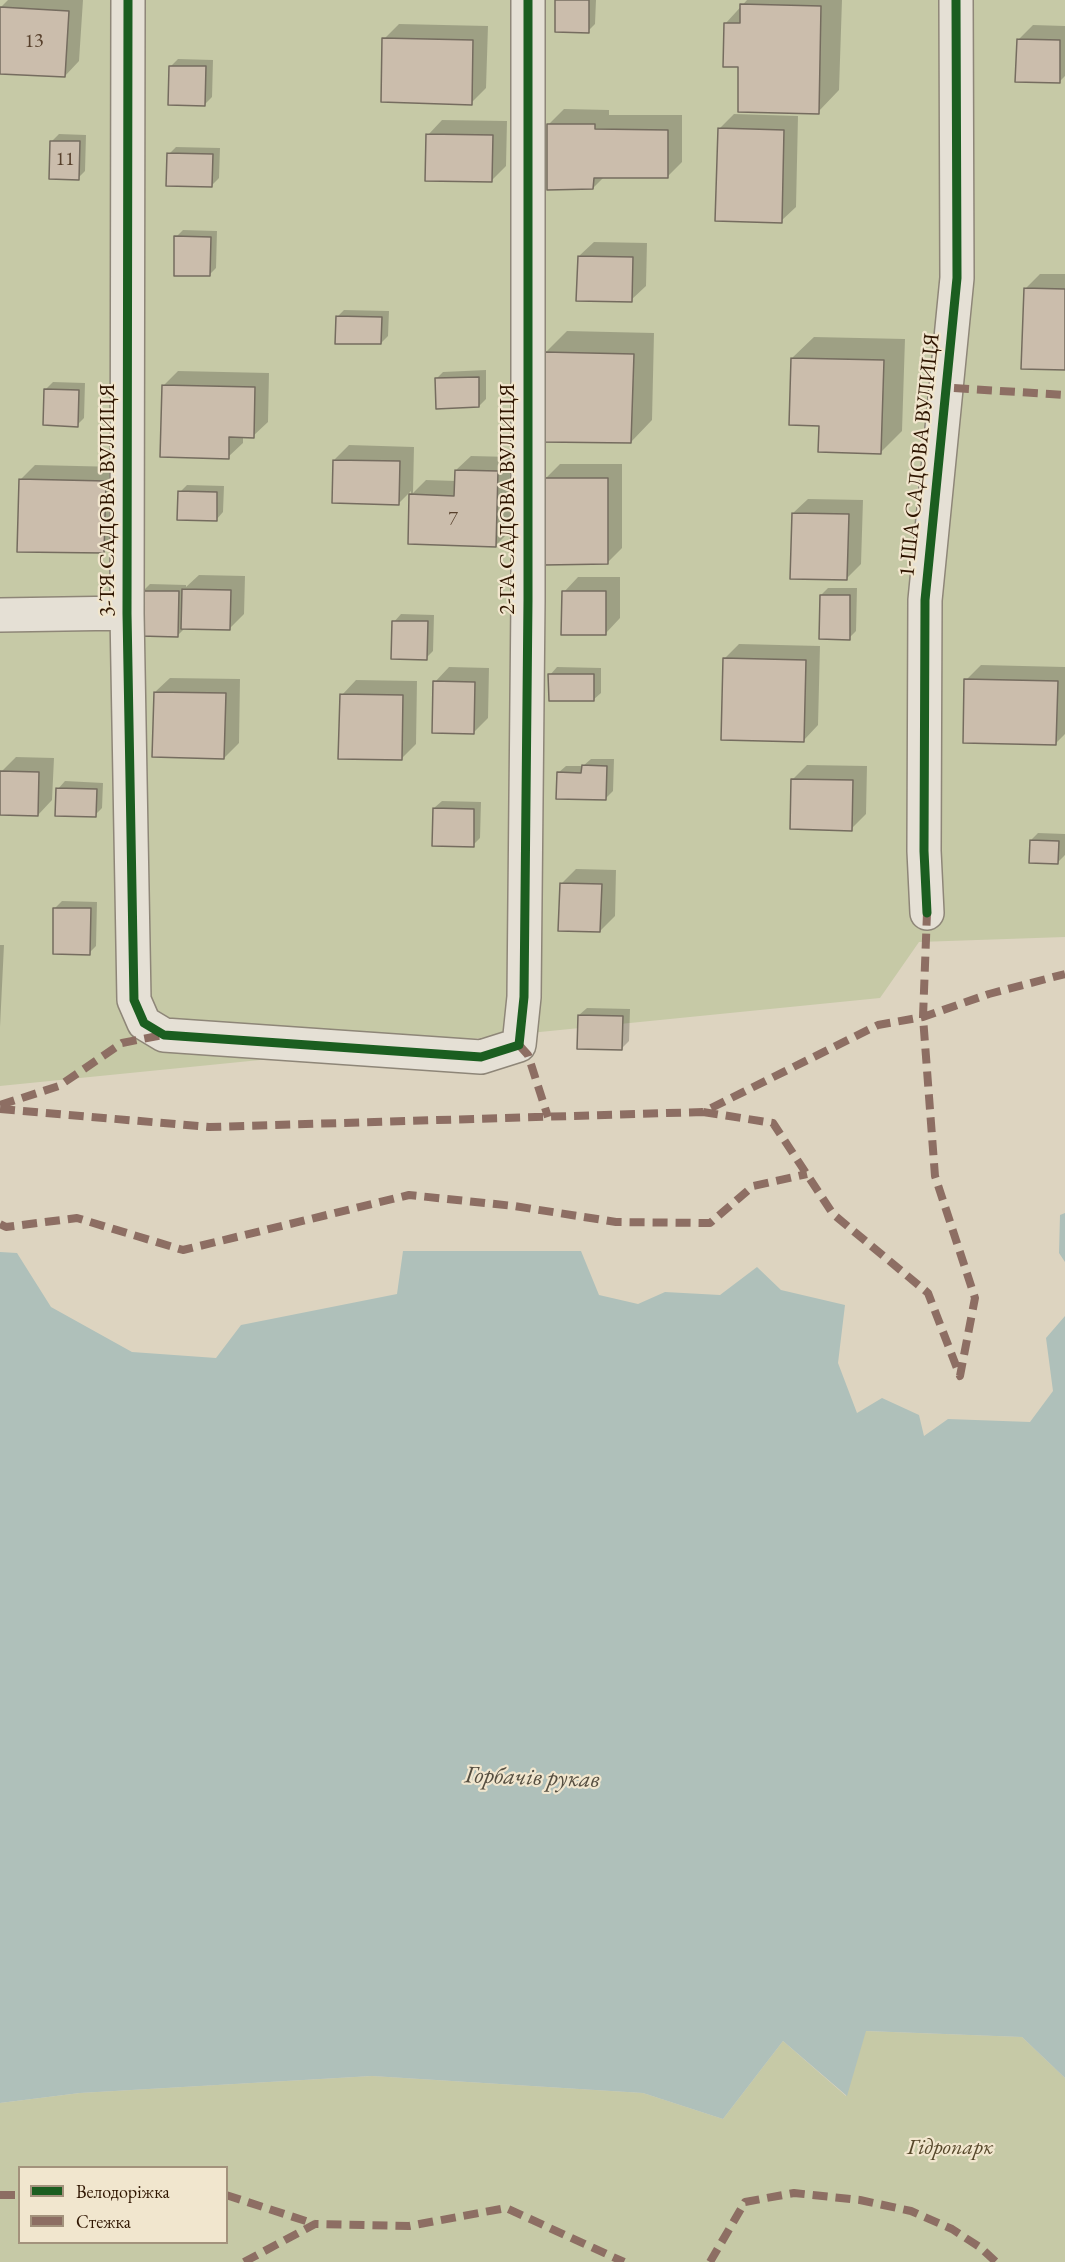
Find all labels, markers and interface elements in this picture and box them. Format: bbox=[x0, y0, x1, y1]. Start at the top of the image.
house number: 13 bbox=[24, 30, 44, 54]
house number: 11 bbox=[55, 148, 75, 172]
street label: 1-ША САДОВА ВУЛИЦЯ bbox=[894, 332, 946, 578]
street label: 3-ТЯ САДОВА ВУЛИЦЯ bbox=[95, 383, 121, 617]
street label: 2-ГА САДОВА ВУЛИЦЯ bbox=[495, 383, 521, 615]
house number: 7 bbox=[448, 508, 458, 532]
water label: Горбачів рукав bbox=[464, 1761, 600, 1795]
park label: Гідропарк bbox=[907, 2135, 993, 2161]
legend bbox=[18, 2166, 228, 2244]
text: Велодоріжка bbox=[76, 2180, 170, 2203]
text: Стежка bbox=[76, 2210, 131, 2233]

